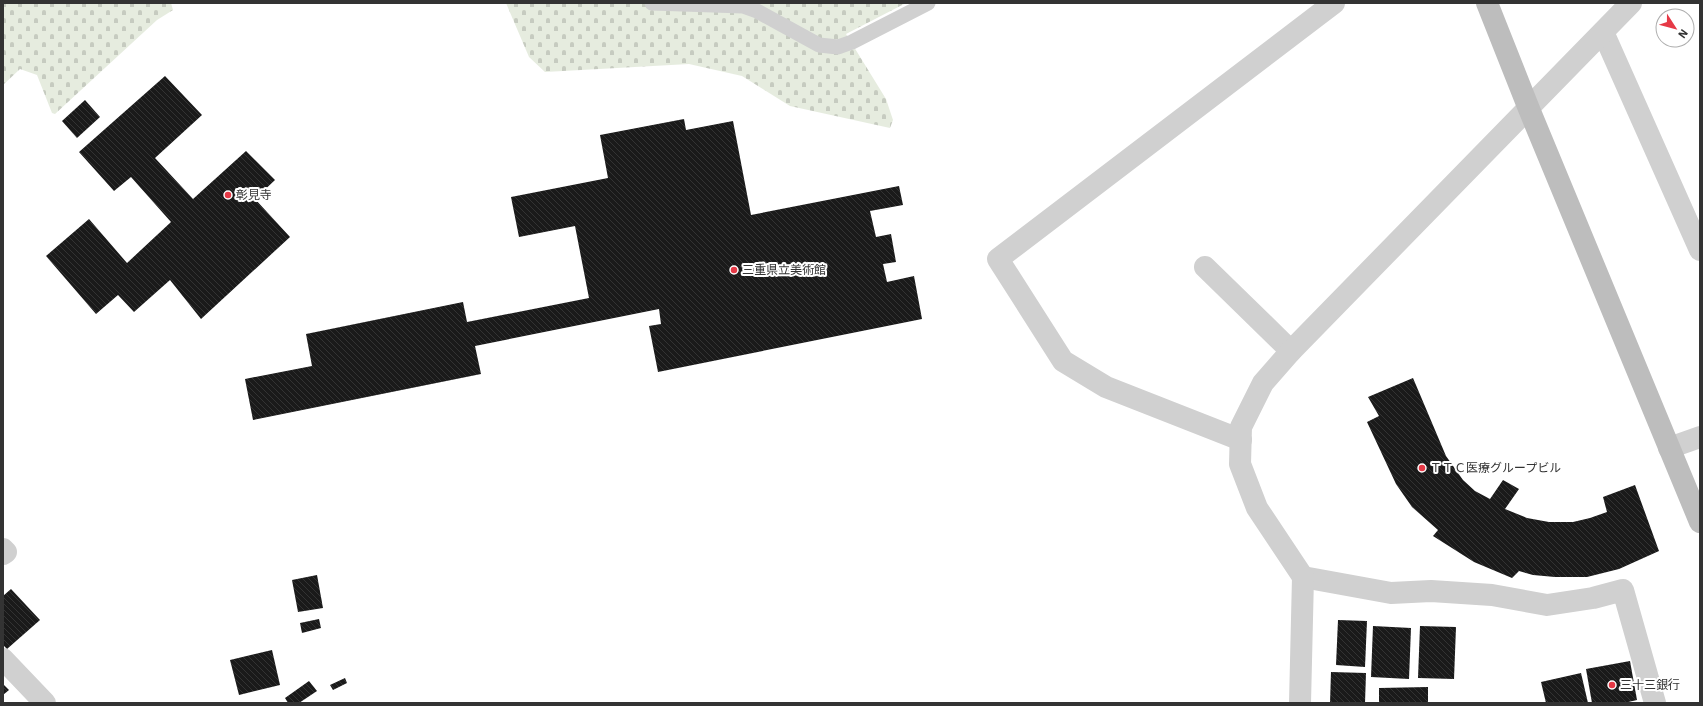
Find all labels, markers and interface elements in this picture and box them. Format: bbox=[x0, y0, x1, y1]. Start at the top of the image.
north arrow bbox=[1655, 8, 1695, 48]
text: N bbox=[1675, 27, 1691, 41]
place label: 彰見寺 bbox=[236, 187, 272, 202]
marker: 彰見寺 bbox=[223, 190, 233, 200]
place label: 三重県立美術館 bbox=[742, 262, 826, 277]
marker: 三重県立美術館 bbox=[729, 265, 739, 275]
place label: ＴＴＣ医療グループビル bbox=[1430, 460, 1561, 475]
marker: ＴＴＣ医療グループビル bbox=[1417, 463, 1427, 473]
place label: 三十三銀行 bbox=[1620, 677, 1680, 692]
marker: 三十三銀行 bbox=[1607, 680, 1617, 690]

